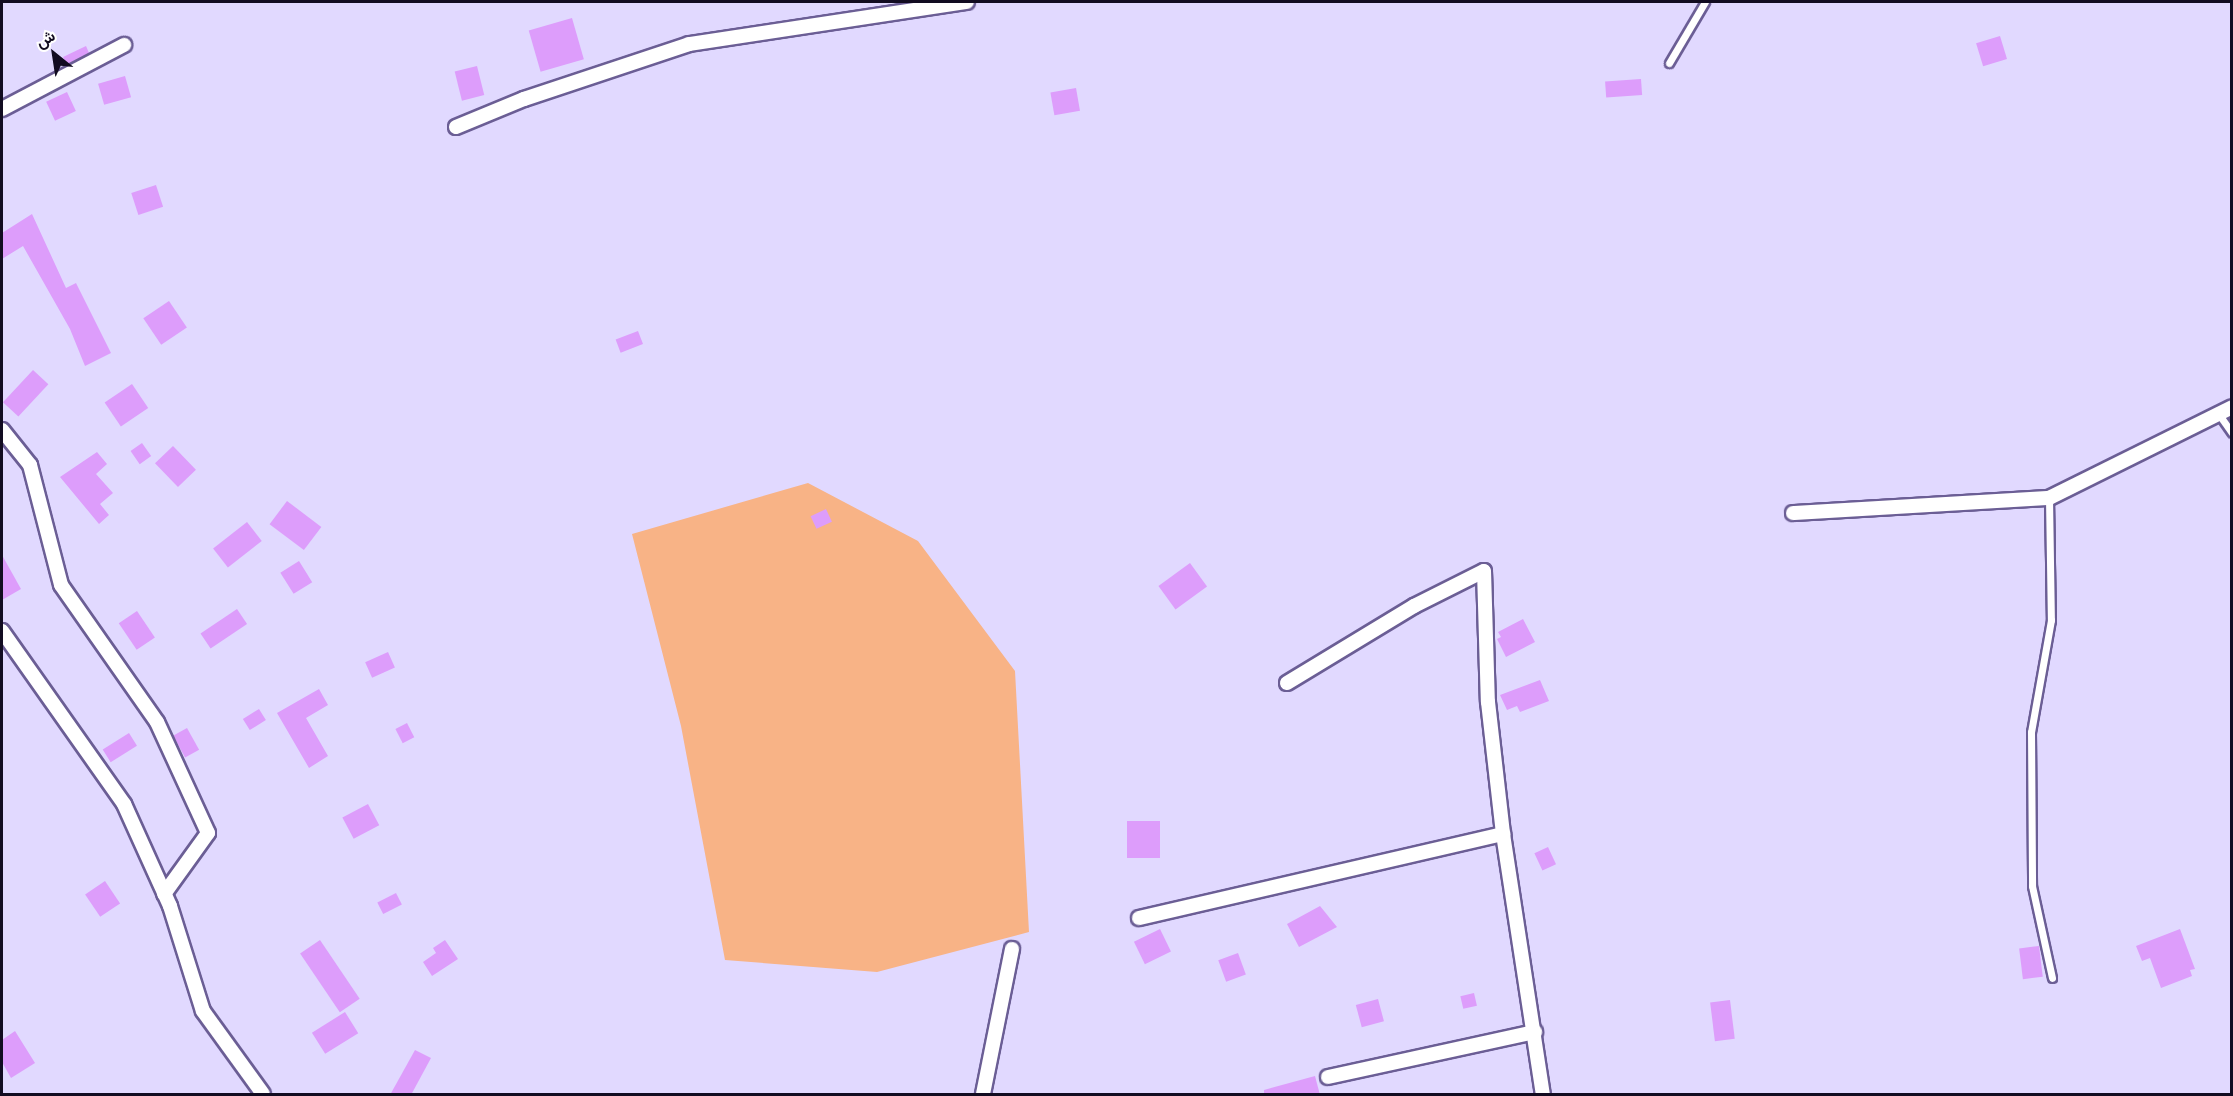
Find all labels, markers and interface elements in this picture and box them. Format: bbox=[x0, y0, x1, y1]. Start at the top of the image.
north arrow bbox=[24, 24, 84, 84]
text: ش bbox=[32, 25, 58, 51]

